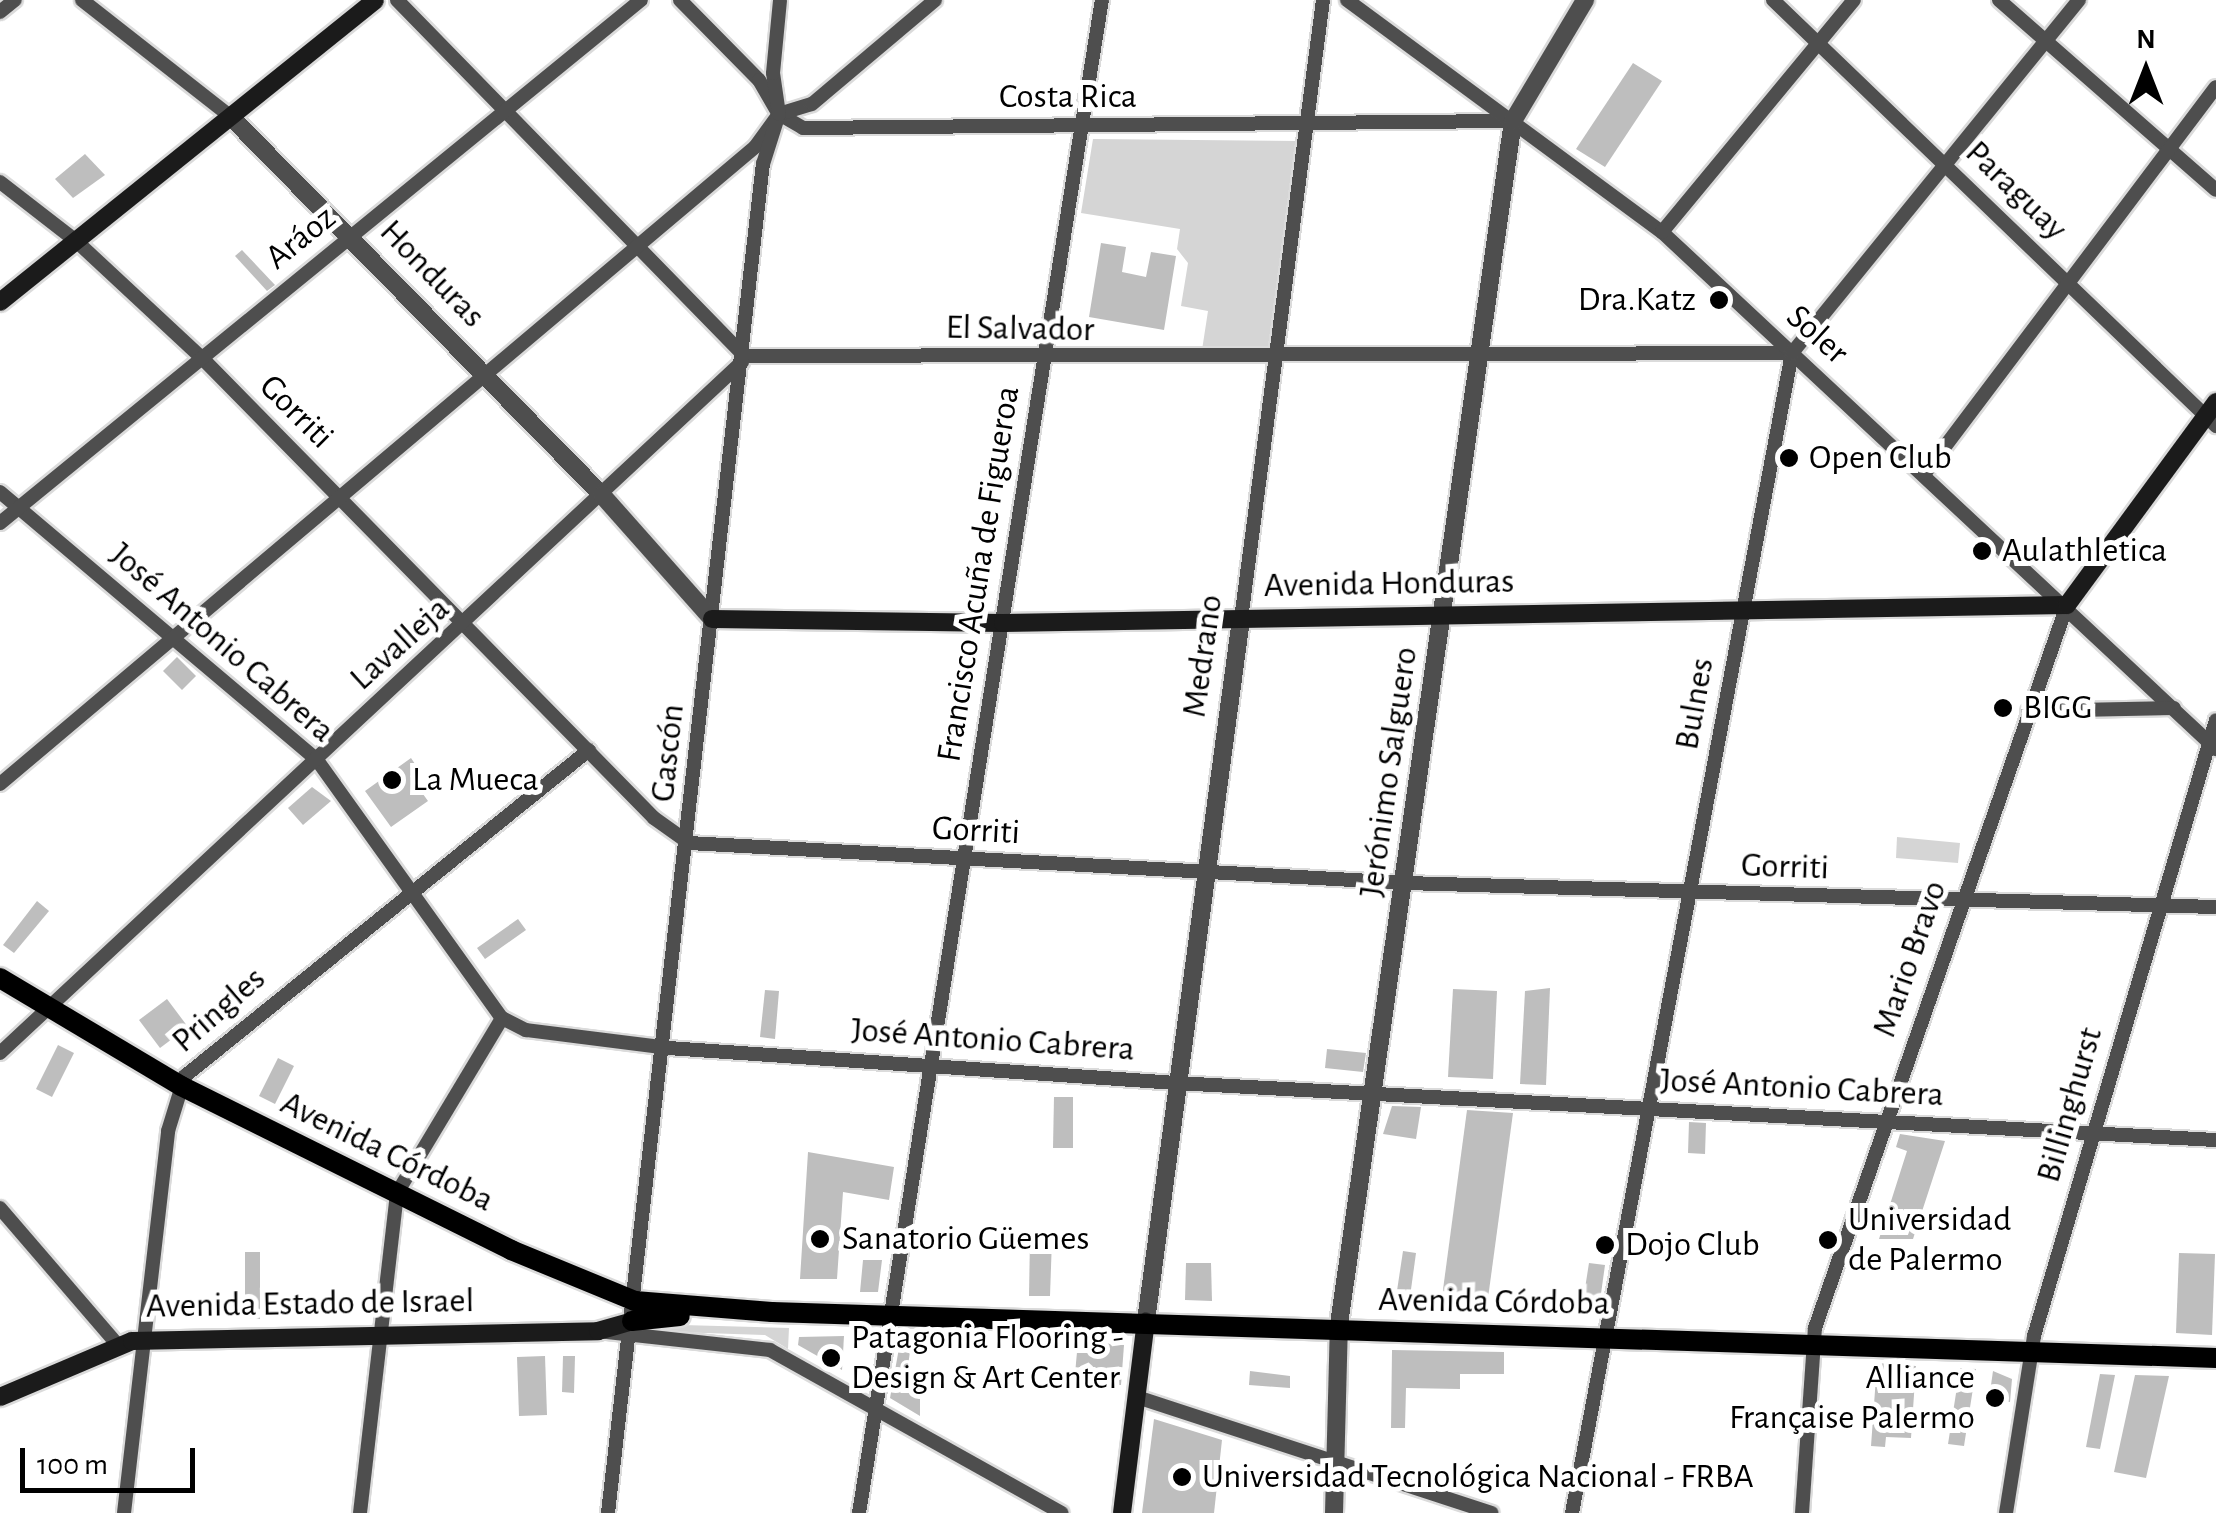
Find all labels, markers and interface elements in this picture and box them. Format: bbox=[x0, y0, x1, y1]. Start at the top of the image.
north arrow bbox=[2096, 20, 2196, 120]
text: N bbox=[2136, 26, 2156, 54]
street label: Costa Rica bbox=[999, 76, 1137, 118]
street label: Paraguay bbox=[1956, 132, 2076, 250]
street label: Aráoz bbox=[257, 197, 345, 279]
street label: Honduras bbox=[370, 211, 494, 337]
place label: Dra.Katz bbox=[1578, 279, 1696, 321]
marker: Dra.Katz bbox=[1706, 287, 1732, 313]
street label: Soler bbox=[1777, 296, 1857, 374]
street label: El Salvador bbox=[945, 307, 1095, 351]
street label: Gorriti bbox=[250, 366, 342, 458]
street label: Francisco Acuña de Figueroa bbox=[929, 383, 1029, 765]
place label: Open Club bbox=[1809, 437, 1952, 479]
marker: Open Club bbox=[1778, 447, 1800, 469]
place label: Aulathletica bbox=[2002, 530, 2167, 572]
street label: José Antonio Cabrera bbox=[101, 534, 343, 752]
marker: Aulathletica bbox=[1971, 540, 1993, 562]
street label: Avenida Honduras bbox=[1263, 561, 1515, 607]
street label: Lavalleja bbox=[342, 588, 458, 700]
street label: Medrano bbox=[1174, 592, 1232, 720]
street label: Jerónimo Salguero bbox=[1351, 644, 1427, 900]
street label: Bulnes bbox=[1666, 655, 1724, 753]
place label: BIGG bbox=[2023, 687, 2093, 729]
marker: BIGG bbox=[1992, 697, 2014, 719]
street label: Gascón bbox=[642, 702, 694, 804]
place label: La Mueca bbox=[412, 759, 539, 801]
marker: La Mueca bbox=[381, 769, 403, 791]
street label: Gorriti bbox=[931, 808, 1021, 854]
street label: Gorriti bbox=[1740, 844, 1830, 890]
street label: Mario Bravo bbox=[1864, 875, 1956, 1043]
street label: Pringles bbox=[164, 958, 274, 1062]
street label: José Antonio Cabrera bbox=[850, 1009, 1136, 1071]
street label: Billinghurst bbox=[2028, 1023, 2112, 1187]
street label: José Antonio Cabrera bbox=[1659, 1060, 1945, 1116]
street label: Avenida Córdoba bbox=[274, 1082, 500, 1222]
place label: Universidad de Palermo bbox=[1848, 1199, 2011, 1281]
place label: Sanatorio Güemes bbox=[842, 1218, 1089, 1260]
place label: Dojo Club bbox=[1625, 1224, 1760, 1266]
marker: Sanatorio Güemes bbox=[807, 1226, 833, 1252]
marker: Universidad de Palermo bbox=[1817, 1229, 1839, 1251]
marker: Dojo Club bbox=[1594, 1234, 1616, 1256]
street label: Avenida Córdoba bbox=[1378, 1279, 1610, 1325]
street label: Avenida Estado de Israel bbox=[145, 1280, 475, 1328]
place label: Patagonia Flooring - Design & Art Center bbox=[851, 1317, 1123, 1399]
marker: Patagonia Flooring - Design & Art Center bbox=[820, 1347, 842, 1369]
place label: Alliance Française Palermo bbox=[1729, 1357, 1975, 1439]
marker: Alliance Française Palermo bbox=[1984, 1387, 2006, 1409]
scale bar bbox=[25, 1428, 200, 1490]
text: 100 m bbox=[37, 1450, 108, 1480]
place label: Universidad Tecnológica Nacional - FRBA bbox=[1202, 1456, 1754, 1498]
marker: Universidad Tecnológica Nacional - FRBA bbox=[1171, 1466, 1193, 1488]

